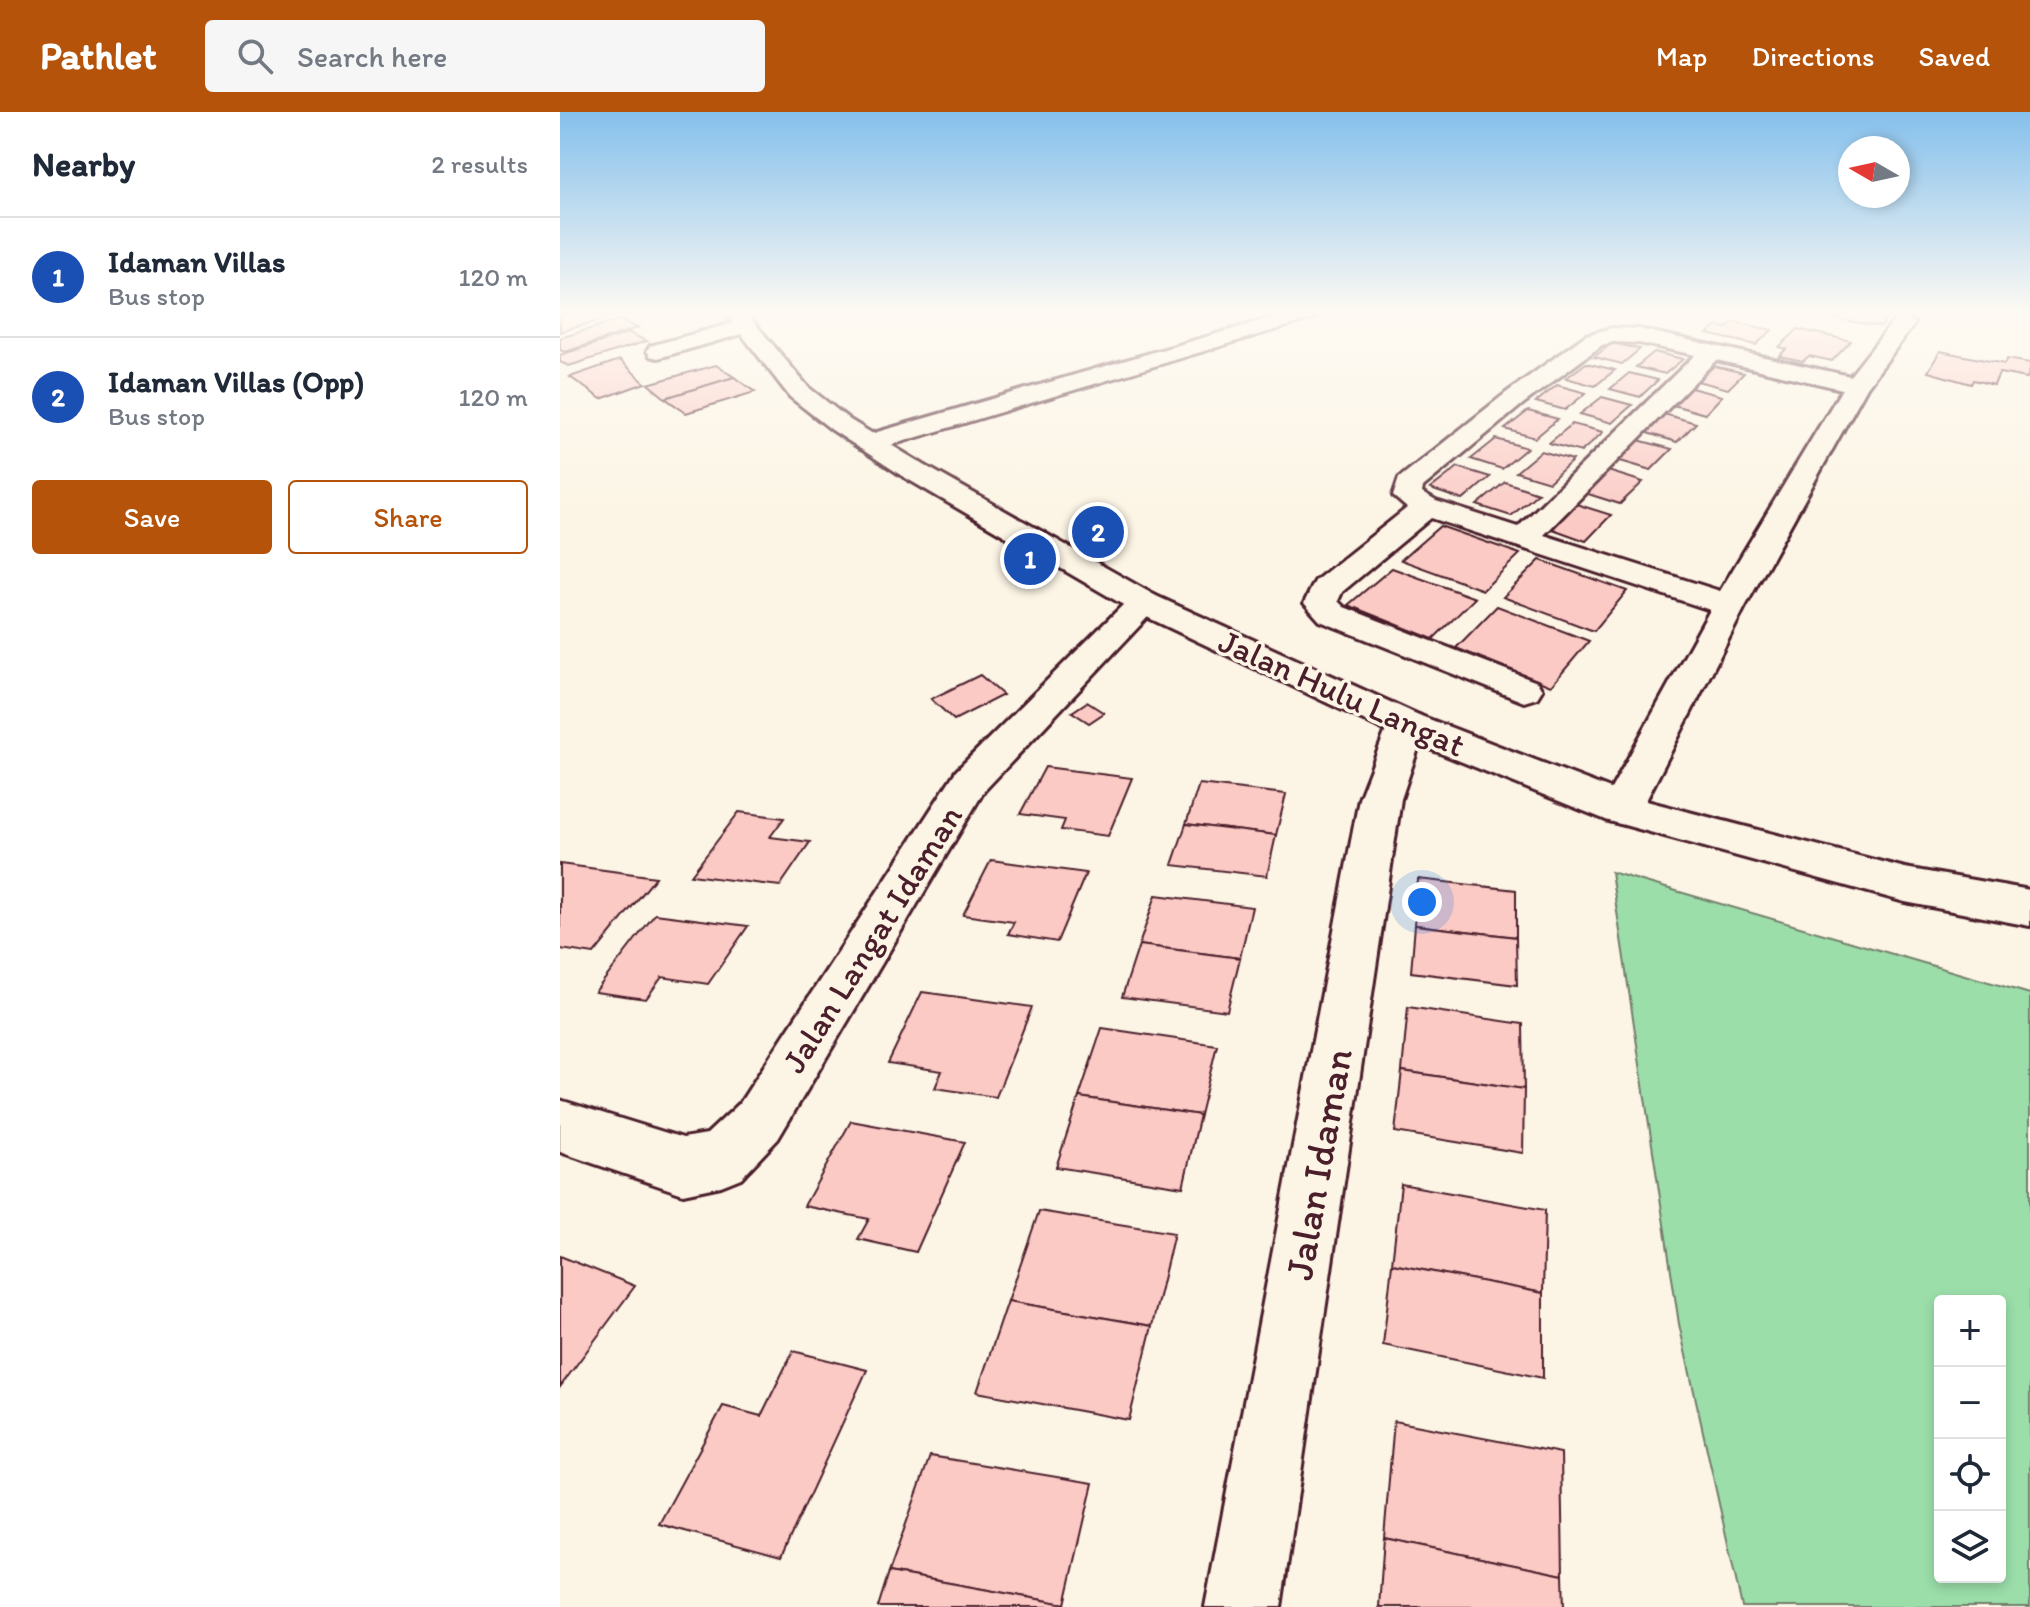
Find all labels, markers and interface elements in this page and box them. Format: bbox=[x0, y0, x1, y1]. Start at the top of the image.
search box bbox=[205, 20, 765, 92]
text: Pathlet bbox=[40, 33, 157, 79]
icon: search bbox=[233, 34, 277, 78]
text: Search here bbox=[297, 38, 447, 75]
text: Map bbox=[1656, 39, 1707, 73]
text: Directions bbox=[1751, 39, 1875, 73]
text: Saved bbox=[1919, 39, 1990, 73]
north arrow bbox=[1838, 136, 1910, 208]
text: Nearby bbox=[32, 144, 135, 185]
text: 2 results bbox=[431, 148, 528, 180]
text: Idaman Villas bbox=[108, 243, 285, 280]
text: 1 bbox=[52, 261, 64, 293]
text: 120 m bbox=[459, 261, 528, 293]
text: Bus stop bbox=[108, 280, 205, 312]
text: Idaman Villas (Opp) bbox=[108, 363, 364, 400]
text: 2 bbox=[51, 381, 65, 413]
text: 120 m bbox=[459, 381, 528, 413]
text: Bus stop bbox=[108, 400, 205, 432]
button: Save bbox=[32, 480, 272, 554]
button: Share bbox=[288, 480, 528, 554]
pin: 2 bbox=[1072, 502, 1124, 562]
pin: 1 bbox=[1004, 529, 1056, 589]
street label: Jalan Hulu Langat bbox=[1213, 620, 1471, 766]
street label: Jalan Langat Idaman bbox=[773, 798, 971, 1080]
your location bbox=[1402, 882, 1442, 922]
street label: Jalan Idaman bbox=[1274, 1045, 1362, 1283]
map controls bbox=[1934, 1295, 2006, 1583]
button: + bbox=[1934, 1295, 2006, 1367]
button: − bbox=[1934, 1367, 2006, 1439]
button: locate bbox=[1934, 1439, 2006, 1511]
button: layers bbox=[1934, 1511, 2006, 1583]

